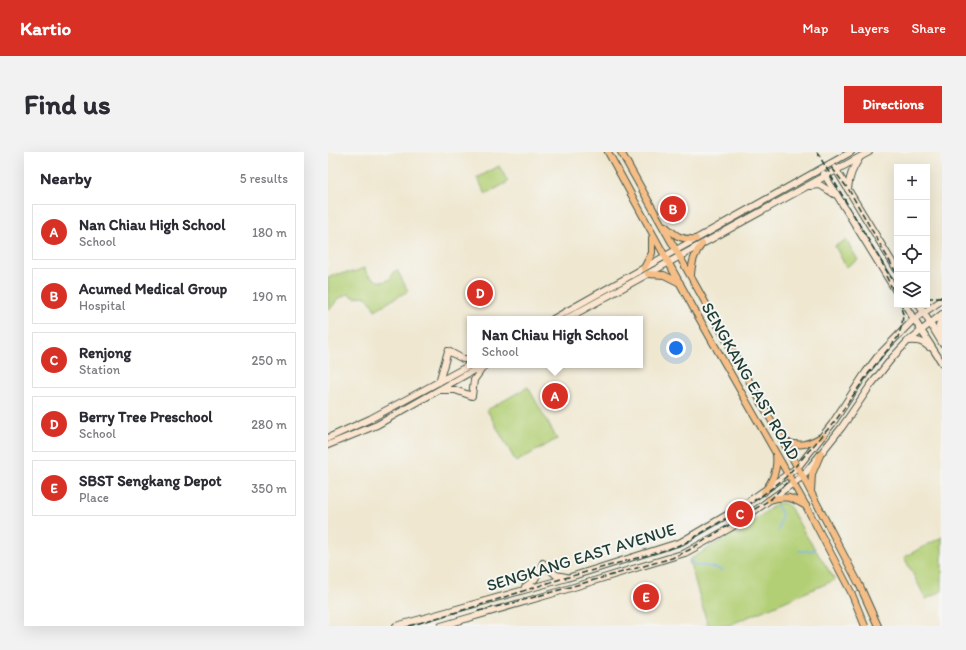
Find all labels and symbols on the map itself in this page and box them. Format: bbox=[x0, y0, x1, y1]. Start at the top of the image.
pin: B bbox=[660, 194, 686, 224]
pin: D bbox=[467, 278, 493, 308]
street label: SENGKANG EAST ROAD bbox=[698, 298, 804, 464]
your location bbox=[666, 338, 686, 358]
pin: A bbox=[542, 381, 568, 411]
pin: C bbox=[727, 499, 753, 529]
street label: SENGKANG EAST AVENUE bbox=[484, 519, 678, 595]
pin: E bbox=[633, 582, 659, 612]

